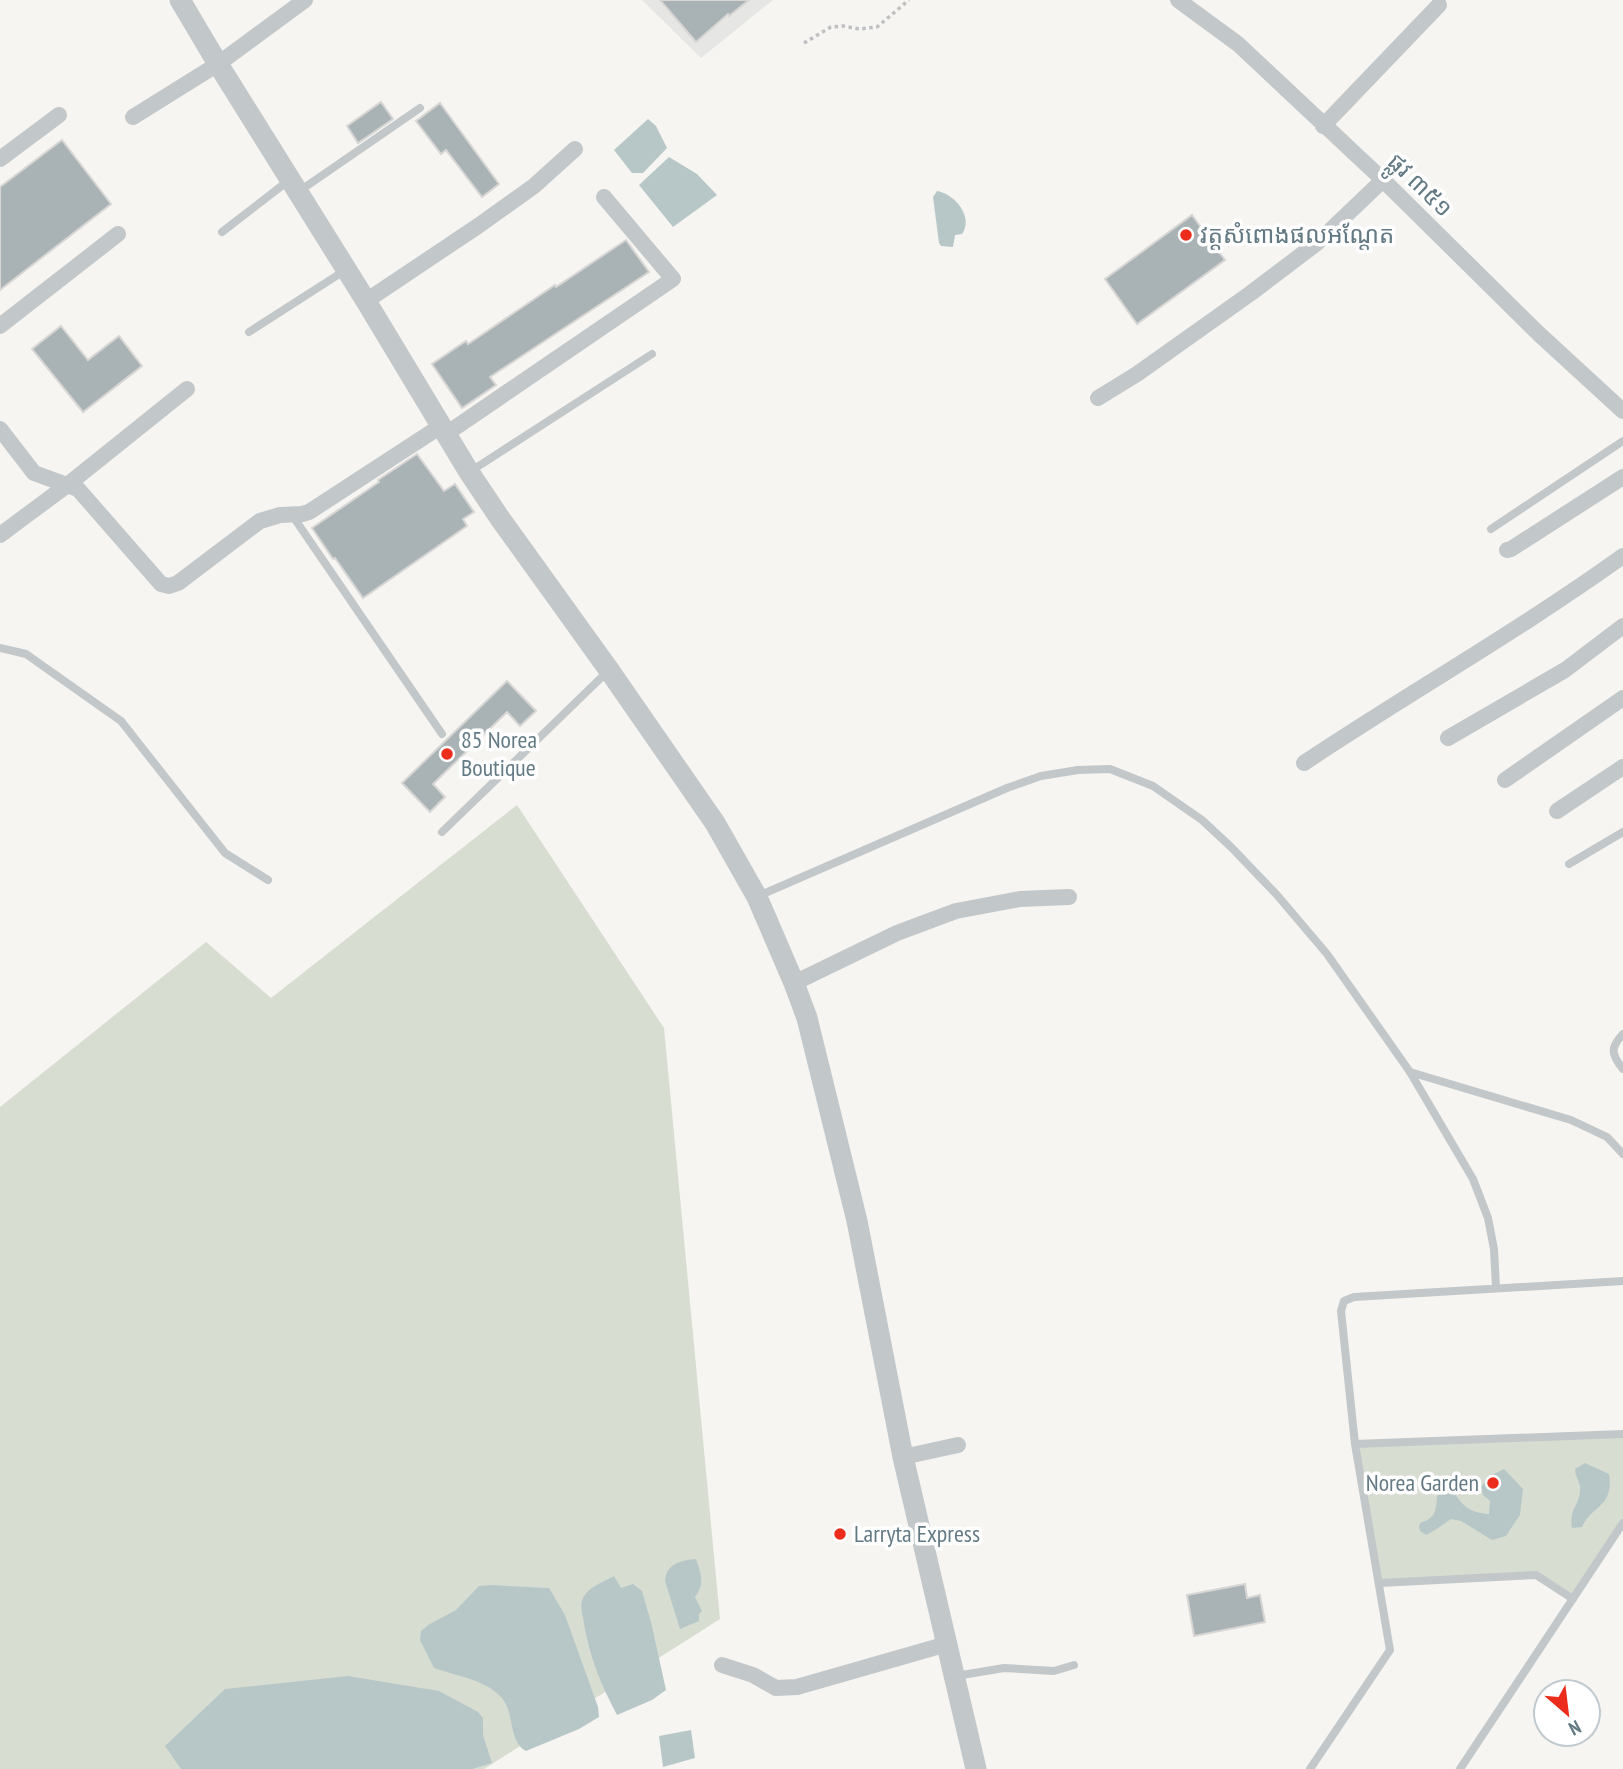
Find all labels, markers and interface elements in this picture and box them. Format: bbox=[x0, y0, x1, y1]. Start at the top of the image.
street label: ផ្លូវ ៣៥១ bbox=[1376, 146, 1460, 228]
place label: វត្តសំពោងផលអណ្តែត bbox=[1200, 219, 1394, 250]
marker: វត្តសំពោងផលអណ្តែត bbox=[1178, 227, 1194, 243]
place label: 85 Norea Boutique bbox=[461, 724, 537, 783]
marker: 85 Norea Boutique bbox=[439, 746, 455, 762]
place label: Norea Garden bbox=[1366, 1467, 1479, 1498]
marker: Norea Garden bbox=[1485, 1475, 1501, 1491]
place label: Larryta Express bbox=[854, 1518, 980, 1549]
marker: Larryta Express bbox=[832, 1526, 848, 1542]
north arrow bbox=[1532, 1678, 1602, 1748]
text: N bbox=[1565, 1715, 1585, 1741]

